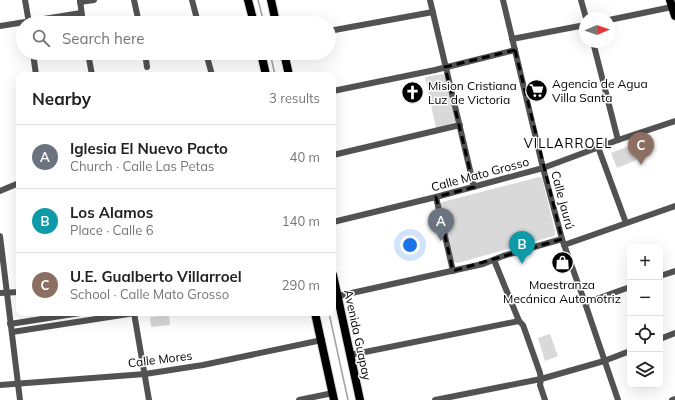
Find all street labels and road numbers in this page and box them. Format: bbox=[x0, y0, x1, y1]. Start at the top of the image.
street label: Calle Mato Grosso bbox=[429, 154, 531, 194]
street label: Calle Jaurú bbox=[548, 169, 578, 231]
street label: Avenida Guapay bbox=[341, 288, 375, 382]
street label: Calle Mores bbox=[127, 348, 193, 370]

